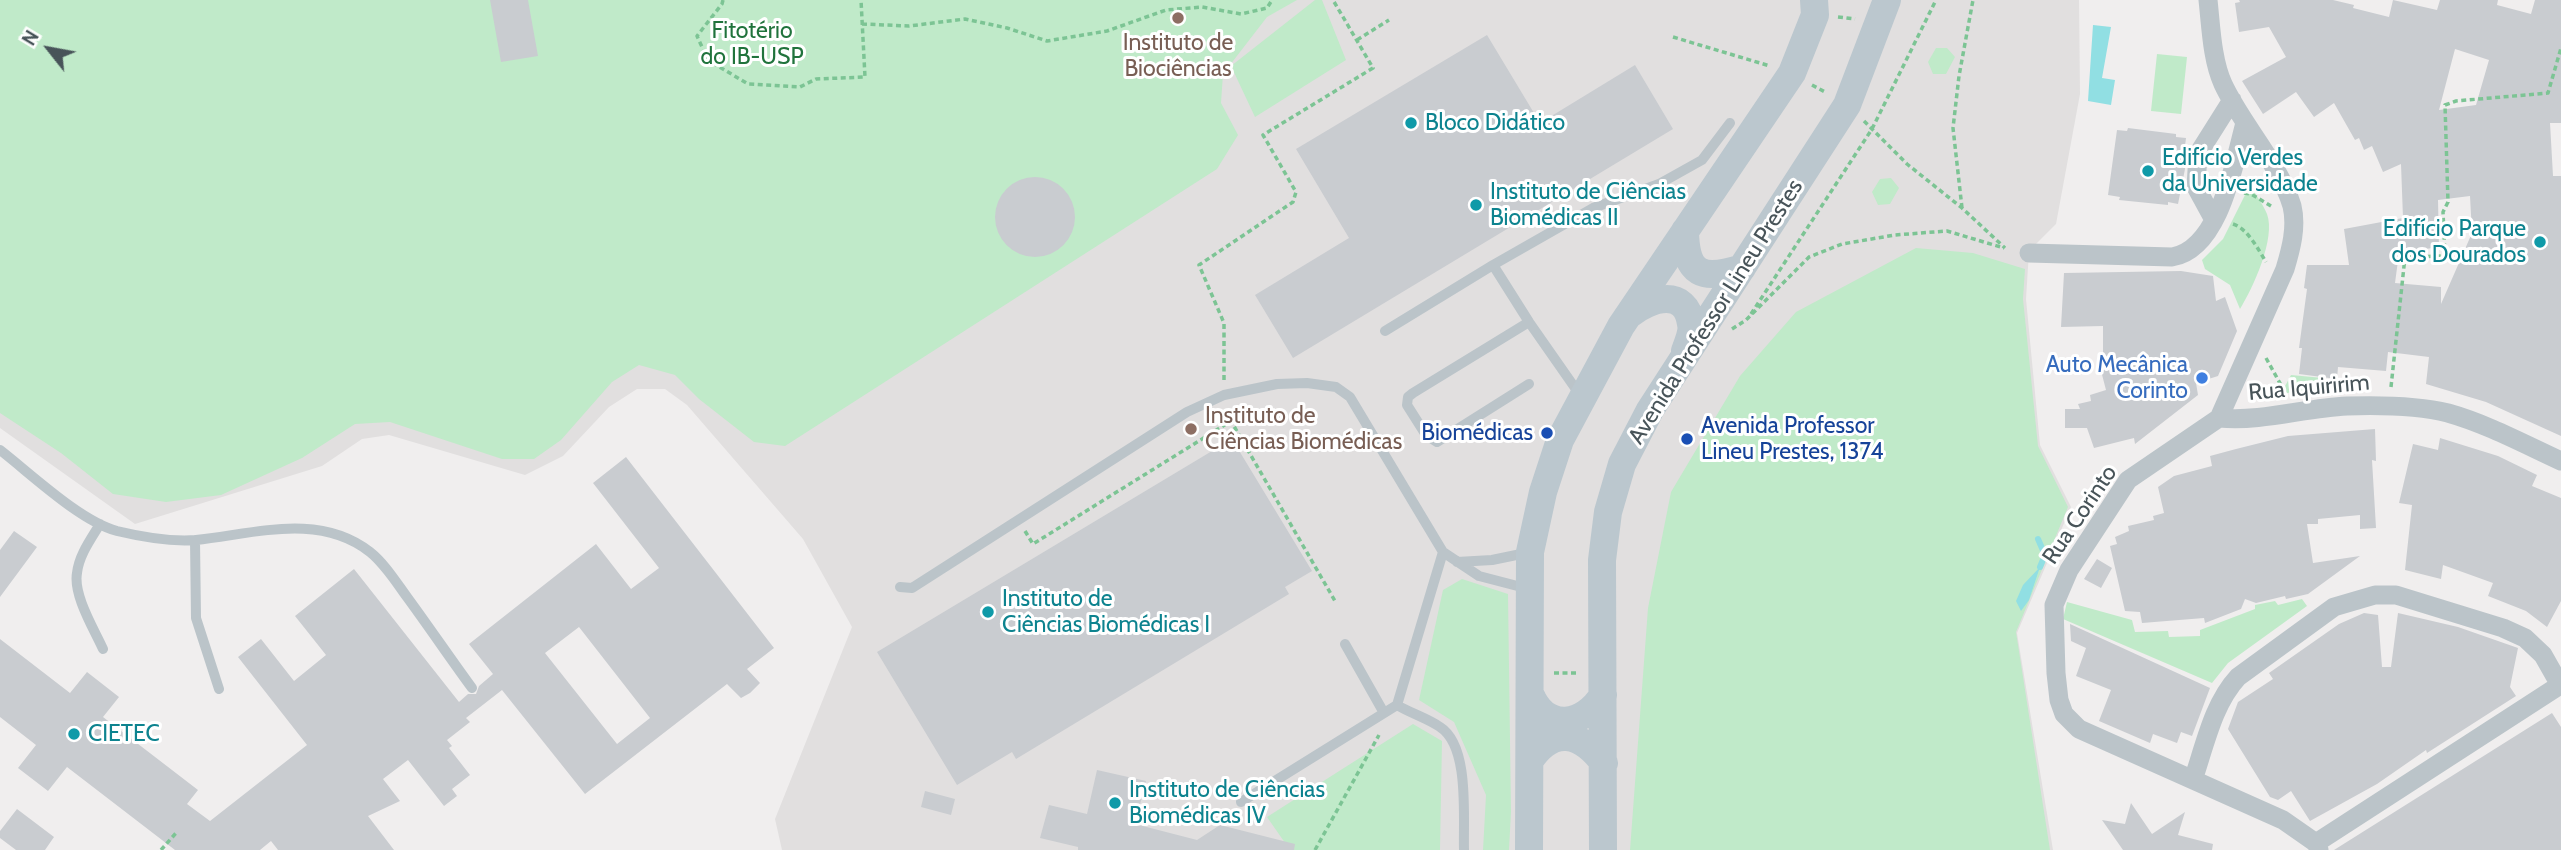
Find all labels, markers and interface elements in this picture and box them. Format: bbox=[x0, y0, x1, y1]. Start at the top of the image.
marker: Instituto de Biociências bbox=[1170, 10, 1186, 26]
north arrow bbox=[14, 14, 84, 84]
park label: Fitotério do IB-USP bbox=[700, 17, 804, 71]
text: N bbox=[17, 26, 44, 50]
place label: Instituto de Biociências bbox=[1123, 29, 1233, 83]
place label: Bloco Didático bbox=[1425, 109, 1565, 137]
marker: Bloco Didático bbox=[1403, 115, 1419, 131]
place label: Edifício Verdes da Universidade bbox=[2162, 144, 2318, 198]
marker: Edifício Verdes da Universidade bbox=[2140, 163, 2156, 179]
street label: Avenida Professor Lineu Prestes bbox=[1623, 174, 1809, 450]
place label: Instituto de Ciências Biomédicas II bbox=[1490, 178, 1686, 232]
marker: Instituto de Ciências Biomédicas II bbox=[1468, 197, 1484, 213]
place label: Edifício Parque dos Dourados bbox=[2383, 215, 2526, 269]
marker: Edifício Parque dos Dourados bbox=[2532, 234, 2548, 250]
place label: Auto Mecânica Corinto bbox=[2046, 351, 2188, 405]
street label: Rua Iquiririm bbox=[2247, 369, 2371, 407]
marker: Auto Mecânica Corinto bbox=[2194, 370, 2210, 386]
place label: Instituto de Ciências Biomédicas bbox=[1205, 402, 1402, 456]
place label: Avenida Professor Lineu Prestes, 1374 bbox=[1701, 412, 1884, 466]
place label: Biomédicas bbox=[1421, 419, 1533, 447]
marker: Instituto de Ciências Biomédicas bbox=[1183, 421, 1199, 437]
marker: Biomédicas bbox=[1539, 425, 1555, 441]
marker: Avenida Professor Lineu Prestes, 1374 bbox=[1679, 431, 1695, 447]
street label: Rua Corinto bbox=[2037, 460, 2123, 570]
place label: Instituto de Ciências Biomédicas I bbox=[1002, 585, 1210, 639]
marker: Instituto de Ciências Biomédicas I bbox=[980, 604, 996, 620]
place label: CIETEC bbox=[88, 720, 160, 748]
marker: CIETEC bbox=[66, 726, 82, 742]
place label: Instituto de Ciências Biomédicas IV bbox=[1129, 776, 1325, 830]
marker: Instituto de Ciências Biomédicas IV bbox=[1107, 795, 1123, 811]

